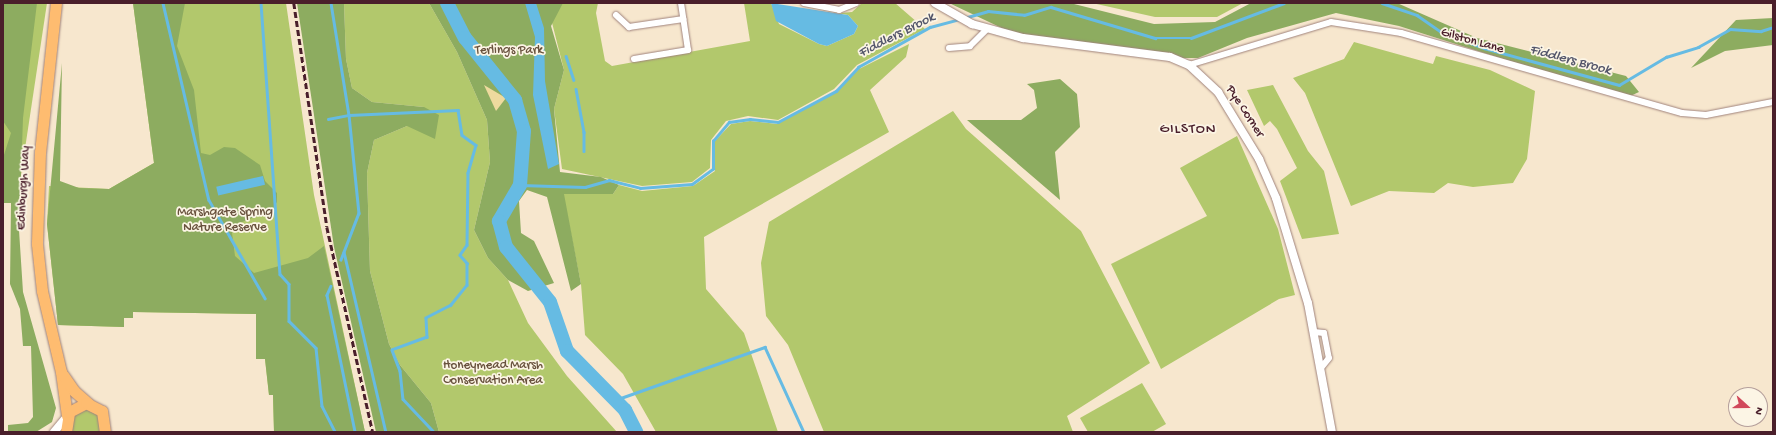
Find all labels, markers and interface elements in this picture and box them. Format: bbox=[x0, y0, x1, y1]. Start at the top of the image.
water label: Fiddlers Brook bbox=[856, 10, 938, 62]
street label: Gilston Lane bbox=[1439, 26, 1505, 58]
water label: Fiddlers Brook bbox=[1528, 42, 1612, 80]
park label: Terlings Park bbox=[475, 43, 543, 59]
street label: Pye Corner bbox=[1221, 83, 1267, 141]
district label: GILSTON bbox=[1159, 121, 1217, 139]
street label: Edinburgh Way bbox=[15, 145, 35, 231]
park label: Marshgate Spring Nature Reserve bbox=[177, 206, 273, 237]
park label: Honeymead Marsh Conservation Area bbox=[443, 359, 543, 390]
north arrow bbox=[1728, 387, 1768, 427]
text: N bbox=[1751, 405, 1765, 416]

